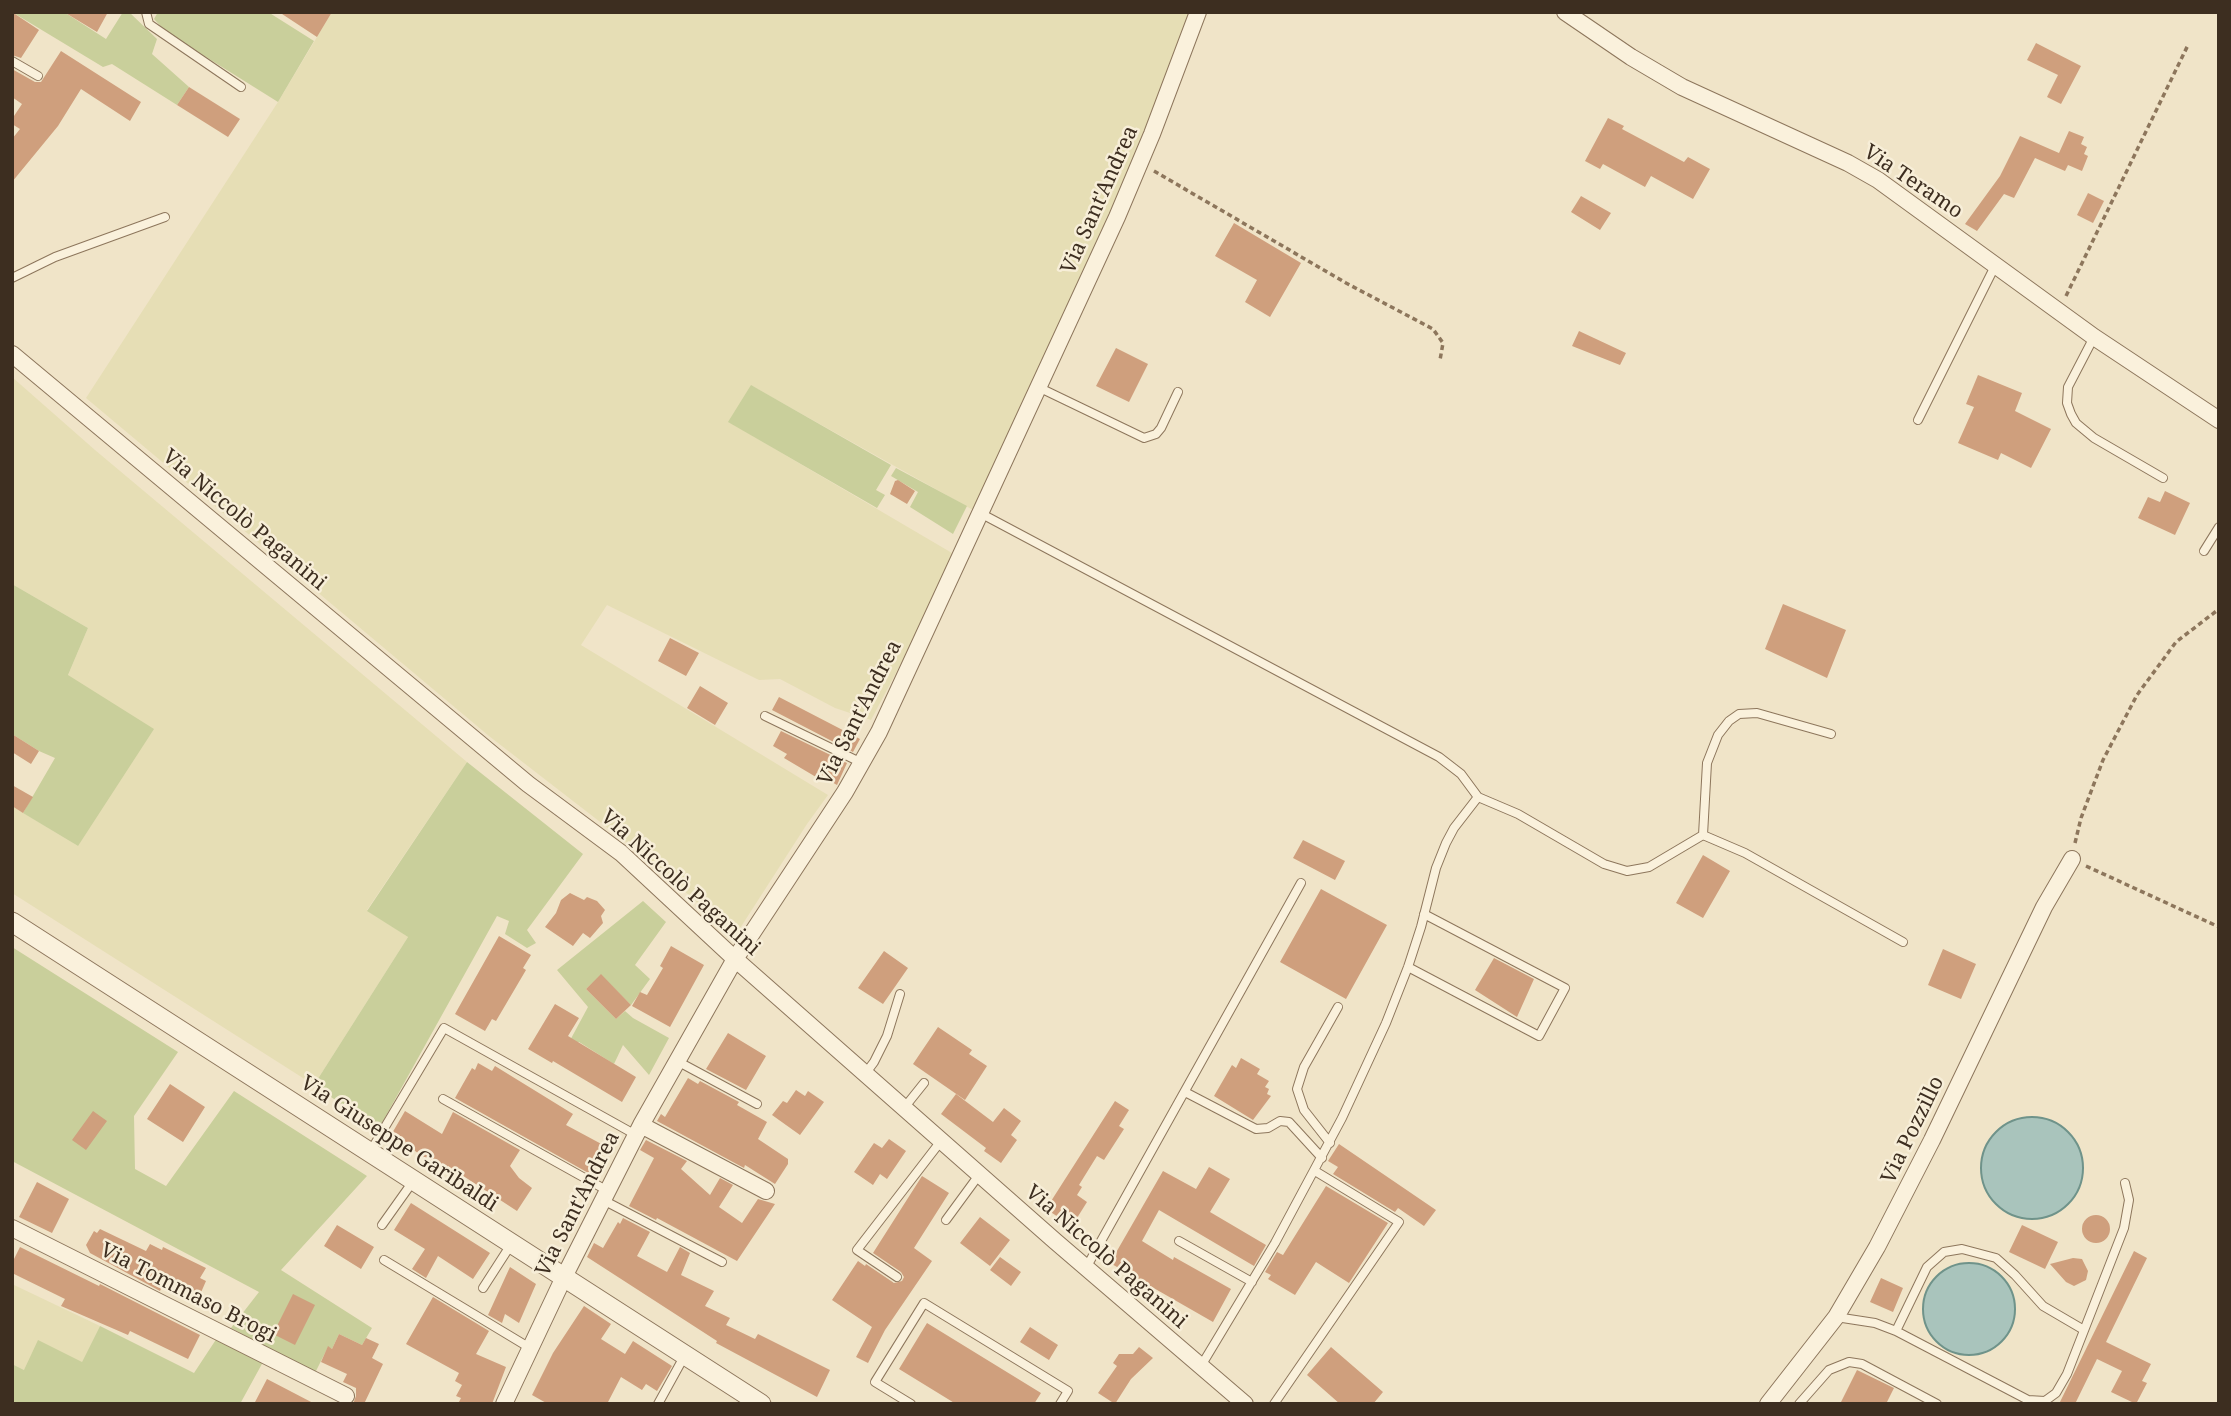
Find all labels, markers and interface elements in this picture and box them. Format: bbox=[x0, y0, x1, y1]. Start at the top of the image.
street label: Via Sant'Andrea bbox=[1056, 122, 1144, 278]
street label: Via Teramo bbox=[1858, 140, 1968, 224]
street label: Via Niccolò Paganini bbox=[157, 444, 331, 596]
street label: Via Sant'Andrea bbox=[813, 636, 907, 790]
street label: Via Niccolò Paganini bbox=[595, 805, 765, 961]
street label: Via Giuseppe Garibaldi bbox=[295, 1071, 503, 1217]
street label: Via Pozzillo bbox=[1876, 1072, 1950, 1188]
street label: Via Sant'Andrea bbox=[531, 1127, 625, 1281]
street label: Via Niccolò Paganini bbox=[1020, 1180, 1192, 1334]
street label: Via Tommaso Brogi bbox=[96, 1238, 280, 1348]

